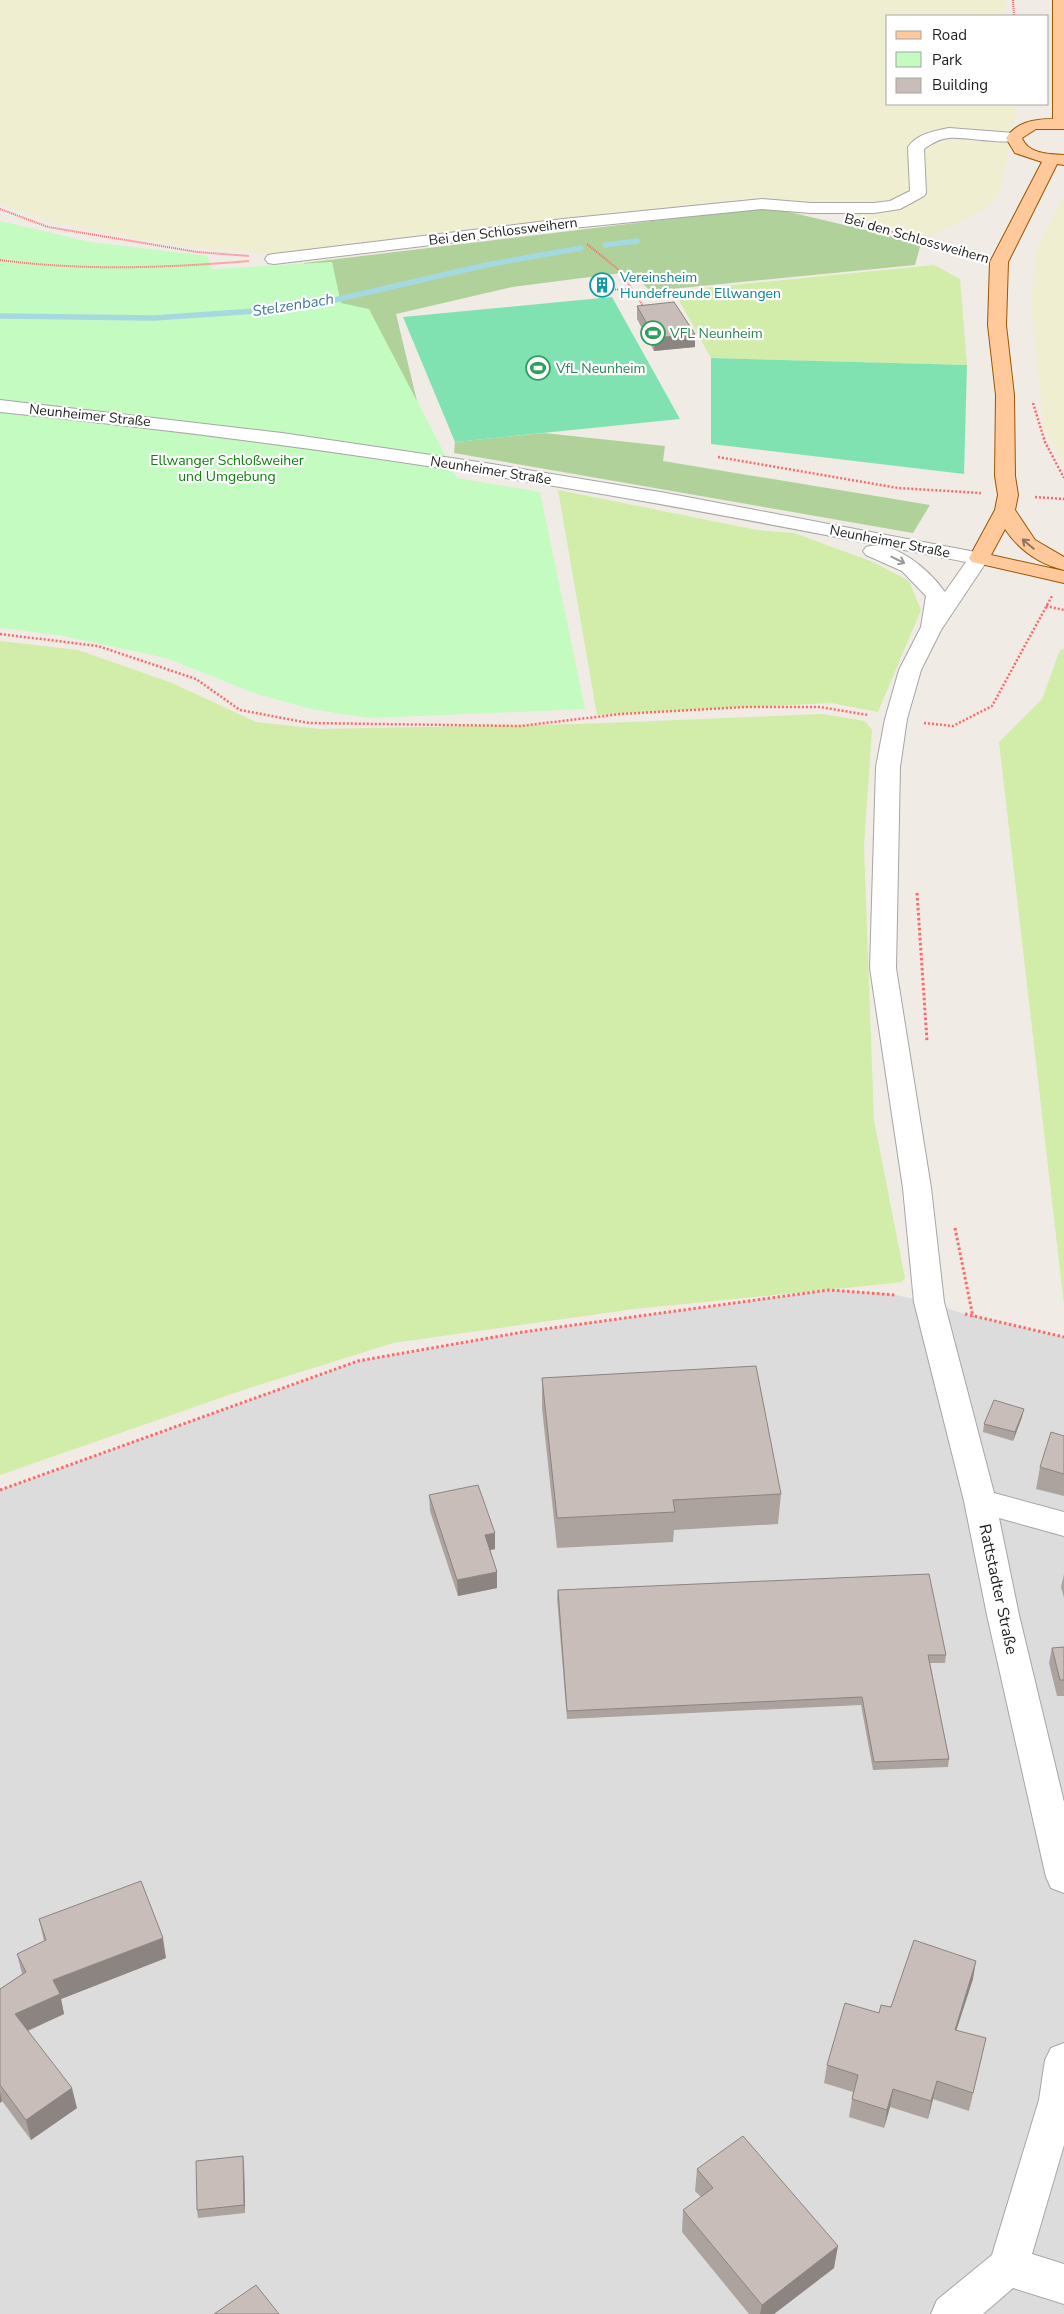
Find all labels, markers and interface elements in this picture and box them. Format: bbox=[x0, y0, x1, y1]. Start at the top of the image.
legend bbox=[886, 15, 1049, 105]
text: Road bbox=[932, 25, 967, 45]
text: Park bbox=[932, 50, 962, 70]
text: Building bbox=[932, 75, 988, 95]
street label: Bei den Schlossweihern bbox=[842, 209, 992, 268]
street label: Bei den Schlossweihern bbox=[428, 213, 579, 250]
place label: Vereinsheim Hundefreunde Ellwangen bbox=[619, 268, 781, 303]
building icon: Vereinsheim Hundefreunde Ellwangen bbox=[589, 272, 615, 298]
water label: Stelzenbach bbox=[251, 289, 335, 321]
sports icon: VFL Neunheim bbox=[640, 320, 666, 346]
place label: VFL Neunheim bbox=[669, 324, 763, 343]
sports icon: VfL Neunheim bbox=[525, 355, 551, 381]
place label: VfL Neunheim bbox=[555, 359, 646, 378]
street label: Neunheimer Straße bbox=[28, 400, 152, 431]
park label: Ellwanger Schloßweiher und Umgebung bbox=[150, 451, 304, 486]
street label: Neunheimer Straße bbox=[429, 452, 553, 489]
street label: Neunheimer Straße bbox=[828, 521, 952, 562]
one-way arrow bbox=[1021, 539, 1034, 550]
one-way arrow bbox=[890, 556, 905, 565]
street label: Rattstadter Straße bbox=[973, 1522, 1023, 1657]

